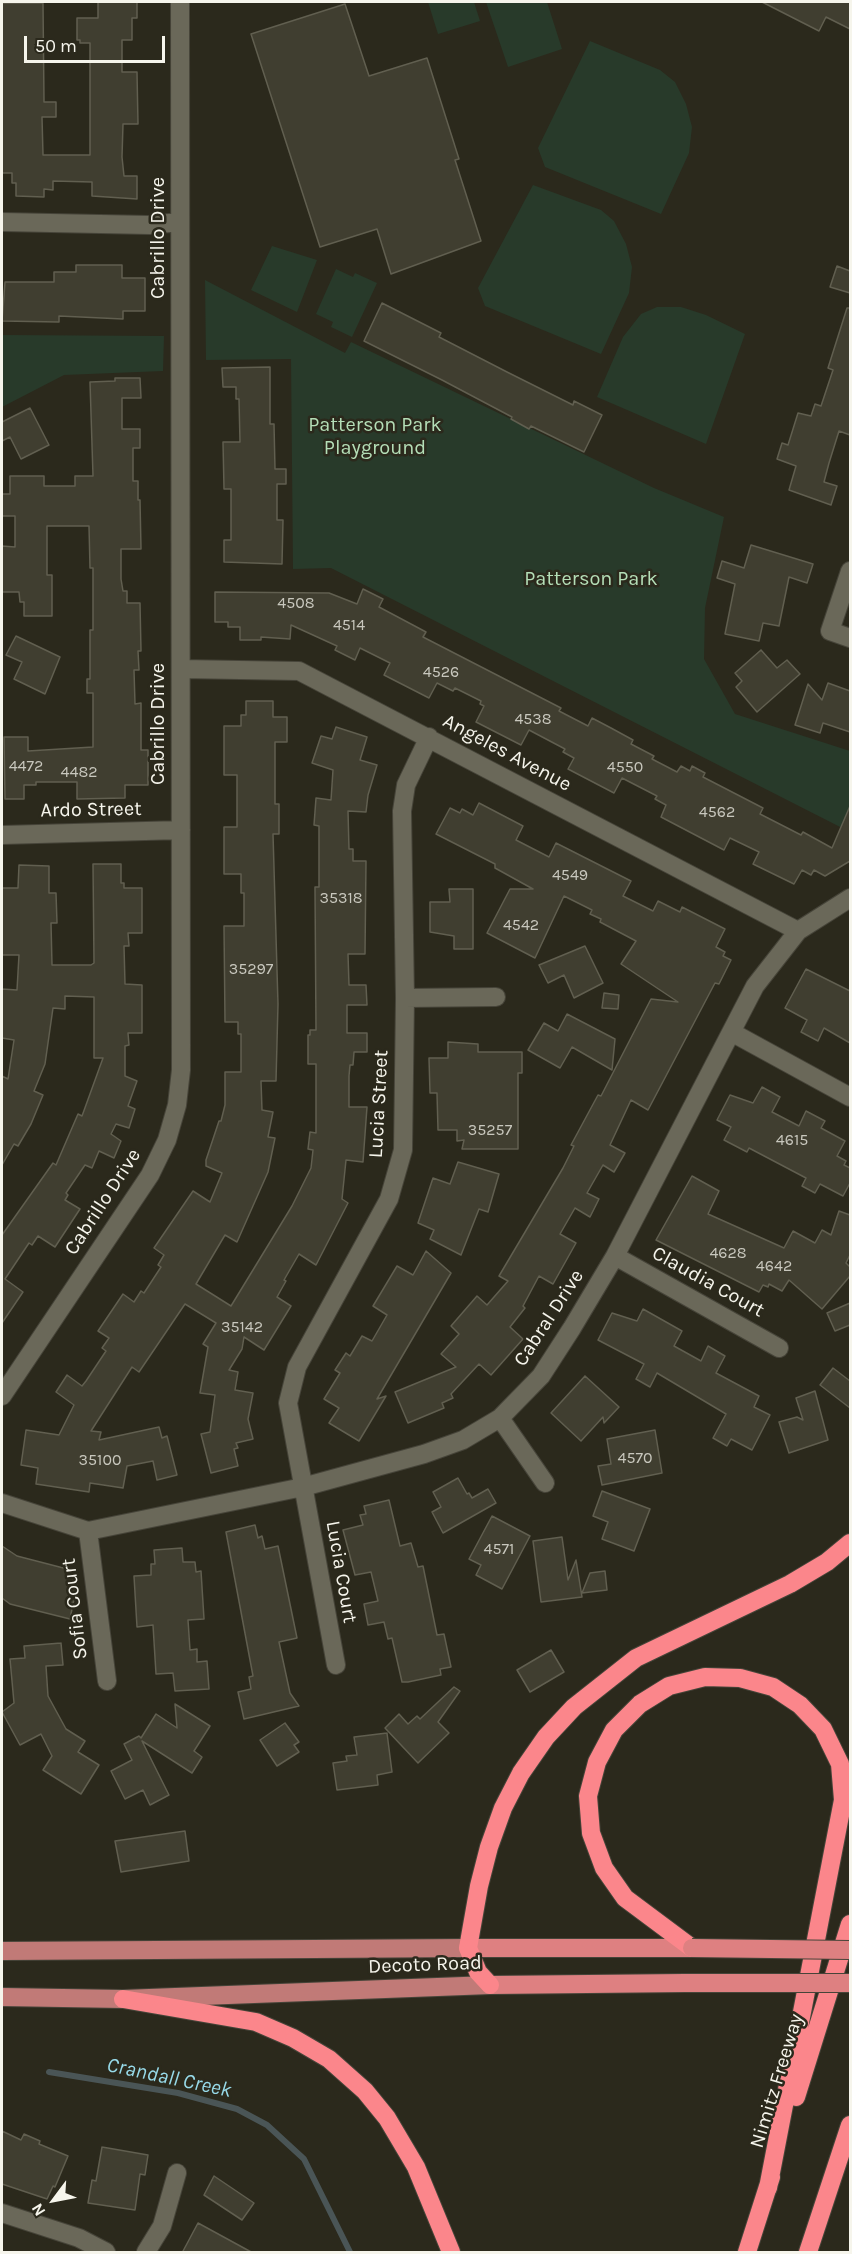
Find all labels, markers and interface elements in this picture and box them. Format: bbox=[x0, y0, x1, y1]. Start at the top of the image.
scale bar bbox=[27, 24, 168, 62]
text: 50 m bbox=[35, 35, 77, 57]
street label: Cabrillo Drive bbox=[146, 177, 170, 299]
park label: Patterson Park Playground bbox=[308, 413, 442, 460]
park label: Patterson Park bbox=[524, 567, 658, 591]
house number: 4508 bbox=[277, 593, 315, 613]
house number: 4514 bbox=[333, 615, 365, 635]
house number: 4526 bbox=[423, 662, 459, 682]
street label: Cabrillo Drive bbox=[146, 663, 170, 785]
street label: Angeles Avenue bbox=[439, 709, 575, 797]
house number: 4538 bbox=[514, 709, 552, 729]
house number: 4472 bbox=[9, 756, 43, 776]
house number: 4550 bbox=[607, 757, 643, 777]
house number: 4482 bbox=[61, 762, 97, 782]
street label: Ardo Street bbox=[40, 797, 142, 823]
house number: 4562 bbox=[699, 802, 735, 822]
house number: 4549 bbox=[552, 865, 588, 885]
house number: 35318 bbox=[319, 888, 363, 908]
house number: 4542 bbox=[503, 915, 539, 935]
house number: 35297 bbox=[229, 959, 273, 979]
street label: Lucia Street bbox=[364, 1049, 394, 1159]
house number: 35257 bbox=[468, 1120, 512, 1140]
house number: 4615 bbox=[776, 1130, 808, 1150]
street label: Cabrillo Drive bbox=[60, 1144, 146, 1260]
street label: Claudia Court bbox=[648, 1241, 768, 1323]
house number: 4628 bbox=[709, 1243, 747, 1263]
house number: 4642 bbox=[756, 1256, 792, 1276]
street label: Cabral Drive bbox=[509, 1265, 589, 1371]
house number: 35142 bbox=[221, 1317, 263, 1337]
house number: 4570 bbox=[618, 1448, 652, 1468]
house number: 35100 bbox=[79, 1450, 121, 1470]
street label: Lucia Court bbox=[320, 1519, 362, 1625]
house number: 4571 bbox=[484, 1539, 514, 1559]
street label: Sofia Court bbox=[57, 1557, 93, 1661]
street label: Decoto Road bbox=[368, 1951, 482, 1979]
street label: Nimitz Freeway bbox=[745, 2011, 809, 2151]
water label: Crandall Creek bbox=[104, 2053, 234, 2103]
north arrow bbox=[24, 2170, 84, 2230]
text: N bbox=[27, 2200, 49, 2220]

